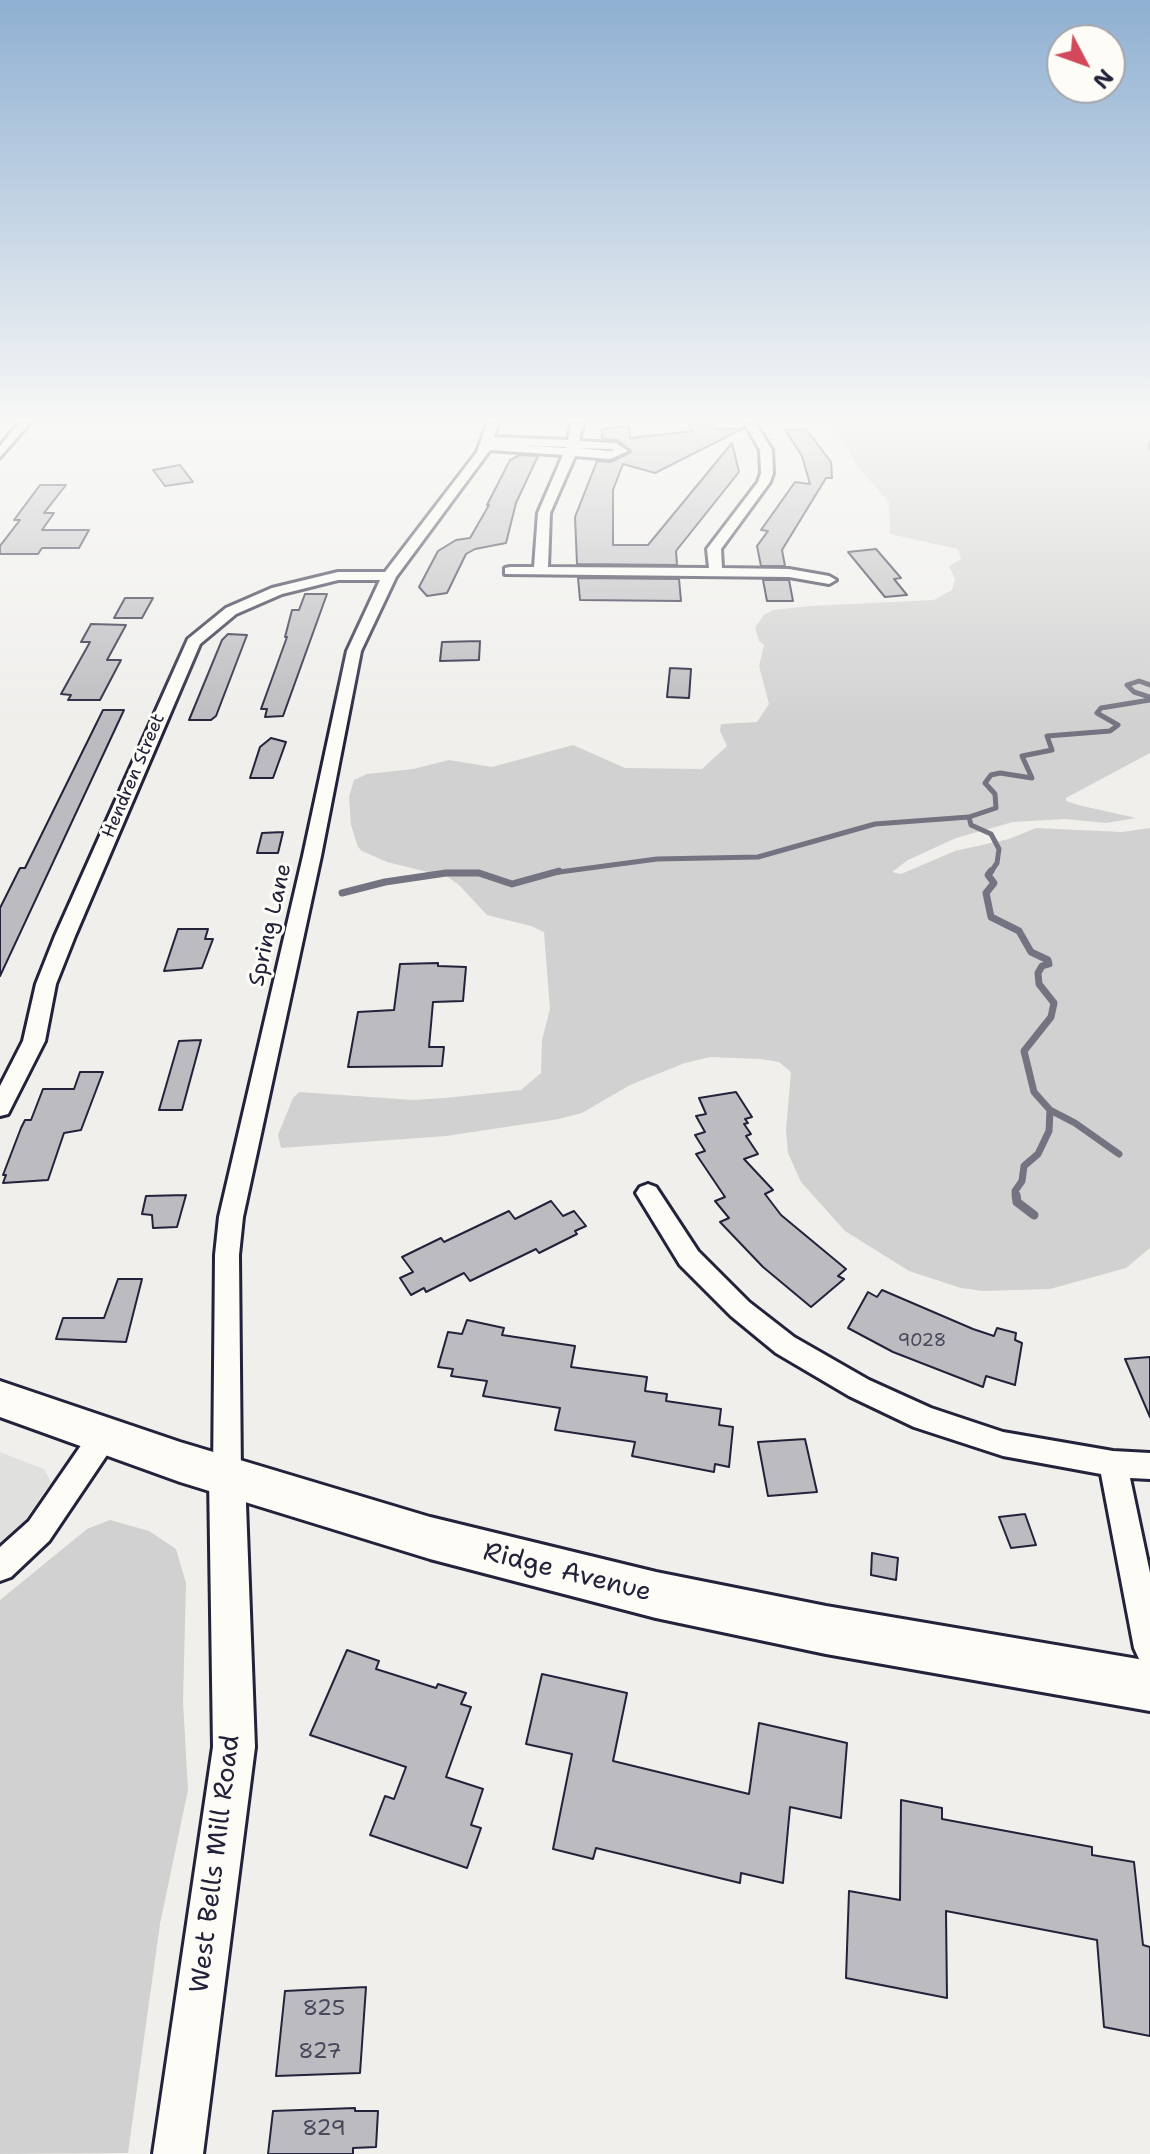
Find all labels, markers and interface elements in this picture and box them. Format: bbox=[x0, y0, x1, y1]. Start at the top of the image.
north arrow bbox=[1046, 24, 1126, 104]
text: N bbox=[1086, 63, 1120, 95]
street label: Hendren Street bbox=[98, 711, 170, 841]
street label: Spring Lane bbox=[244, 861, 298, 989]
house number: 9028 bbox=[898, 1330, 946, 1352]
street label: Ridge Avenue bbox=[480, 1537, 654, 1609]
street label: West Bells Mill Road bbox=[185, 1733, 247, 1995]
house number: 825 bbox=[303, 1996, 345, 2022]
house number: 827 bbox=[298, 2039, 342, 2065]
house number: 829 bbox=[302, 2116, 346, 2142]

